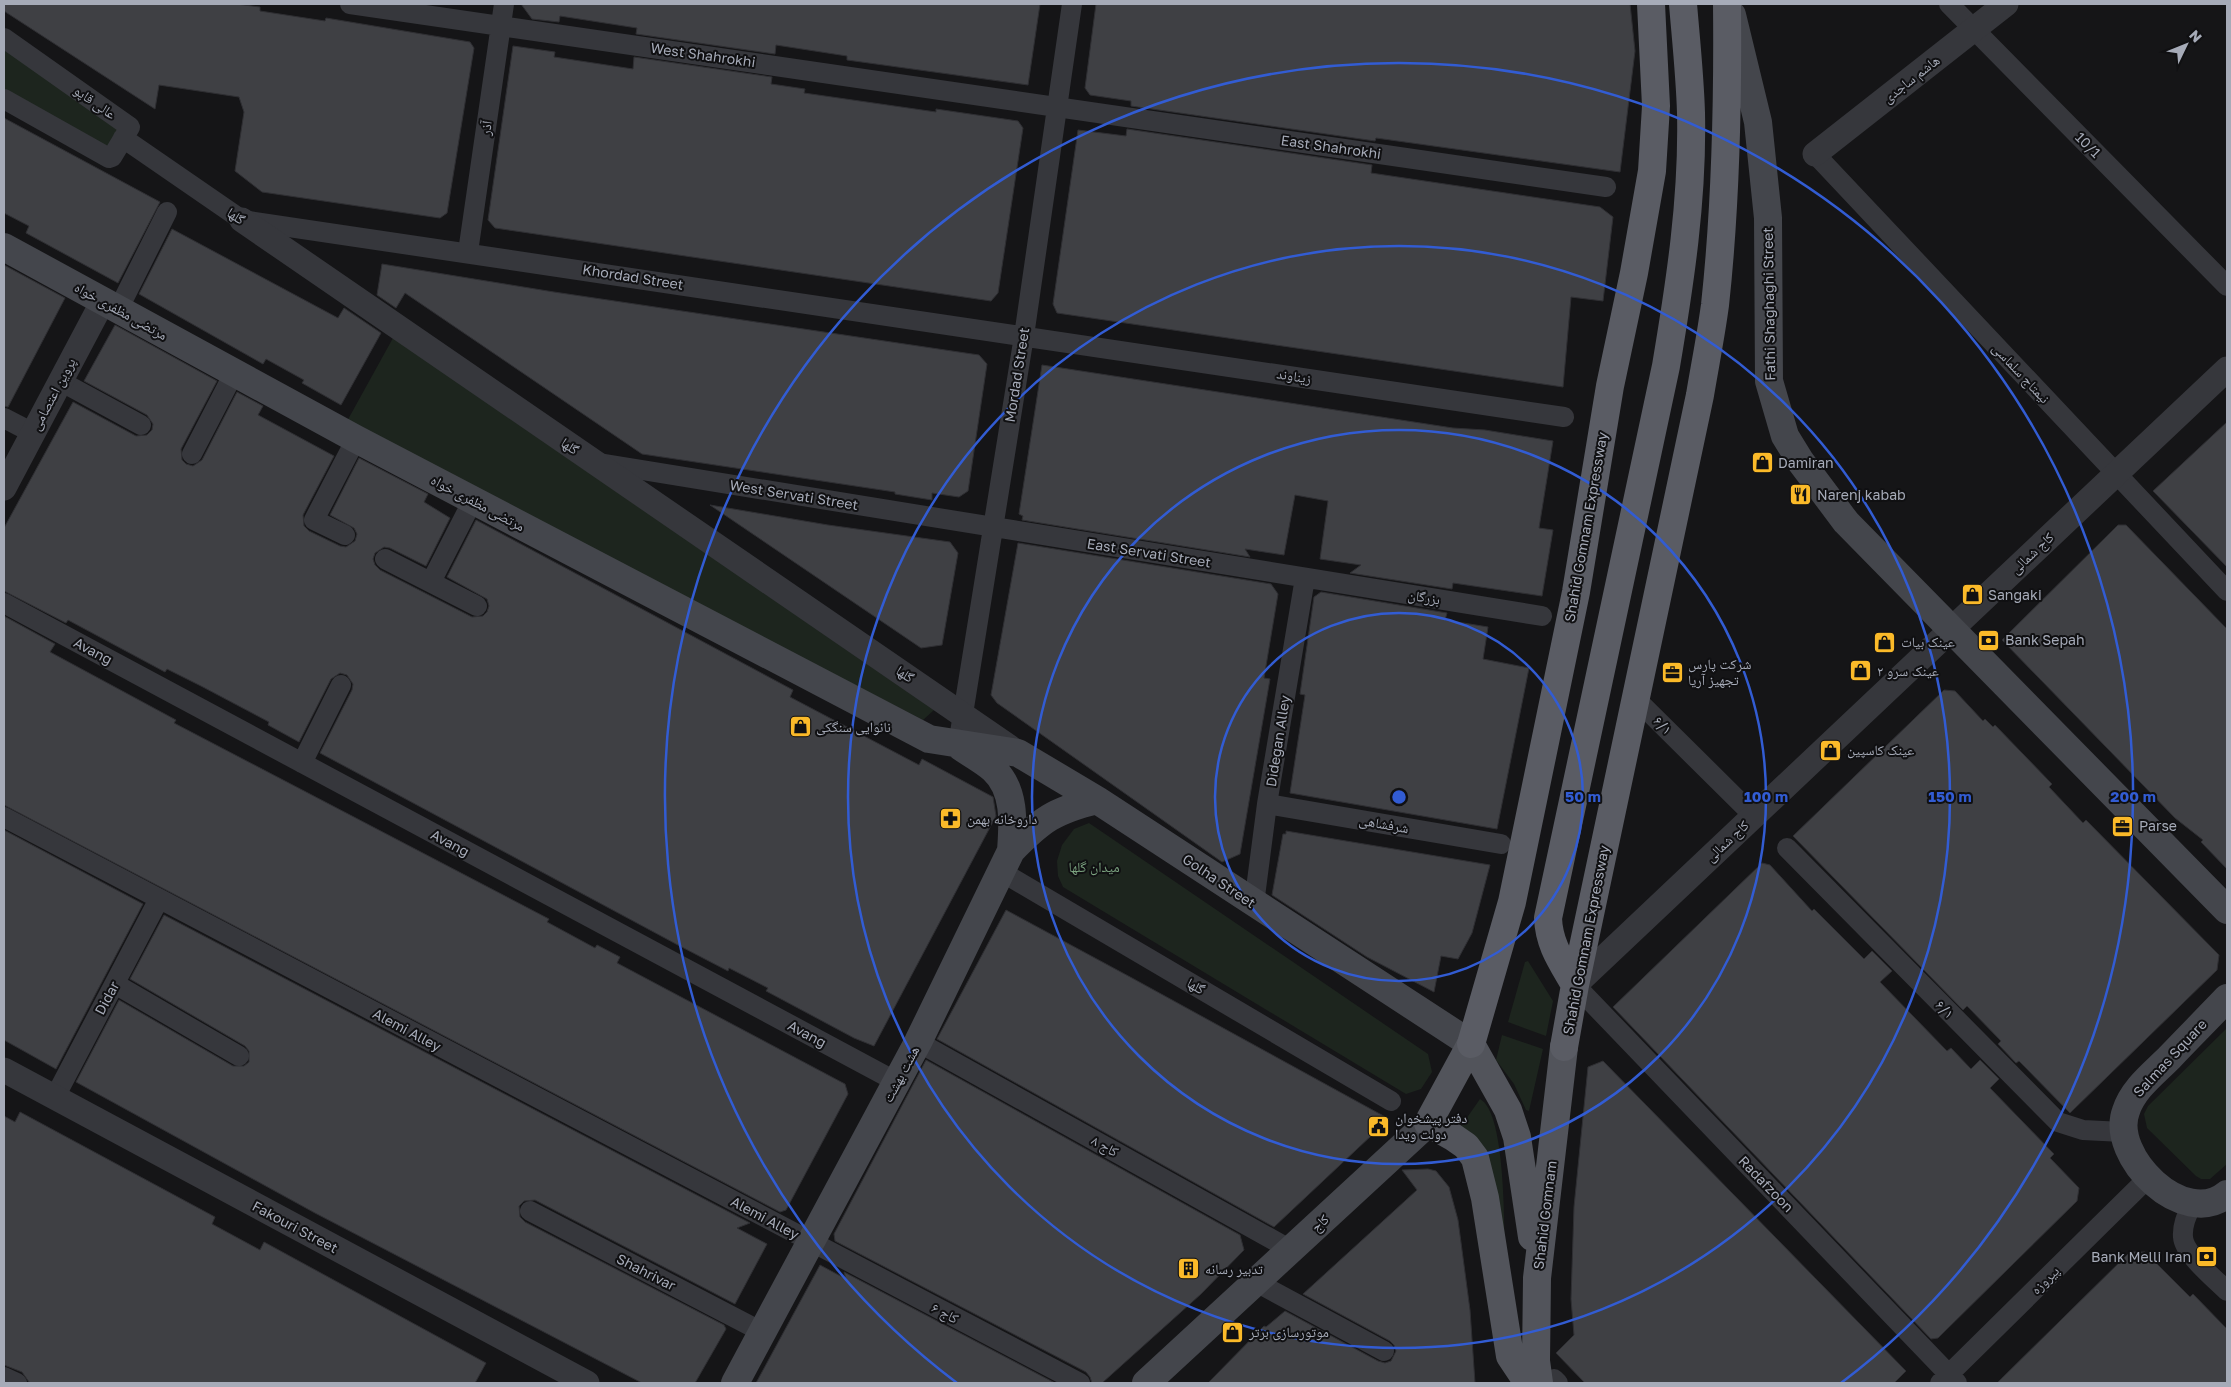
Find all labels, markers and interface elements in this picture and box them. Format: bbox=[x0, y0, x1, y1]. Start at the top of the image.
north arrow bbox=[2161, 20, 2211, 70]
text: N bbox=[2186, 26, 2206, 45]
street label: West Shahrokhi bbox=[650, 39, 757, 70]
street label: هاشم ساجدی bbox=[1879, 51, 1944, 108]
street label: عالی قاپو bbox=[70, 81, 120, 123]
street label: آذر bbox=[476, 119, 496, 137]
street label: 10/1 bbox=[2072, 128, 2105, 161]
street label: East Shahrokhi bbox=[1280, 131, 1382, 162]
street label: گلها bbox=[224, 203, 249, 228]
street label: Fathi Shaghaghi Street bbox=[1759, 227, 1778, 381]
street label: Khordad Street bbox=[581, 260, 685, 293]
street label: مرتضی مظفری خواه bbox=[71, 278, 171, 344]
street label: Mordad Street bbox=[1001, 326, 1032, 424]
street label: نیمتاج سلماسی bbox=[1988, 339, 2054, 408]
street label: پروین اعتصامی bbox=[26, 355, 80, 433]
street label: زیناوند bbox=[1275, 364, 1313, 388]
street label: Shahid Gomnam Expressway bbox=[1560, 430, 1611, 623]
street label: گلها bbox=[558, 433, 583, 458]
shop icon: Damiran bbox=[1750, 451, 1774, 475]
place label: Damiran bbox=[1778, 454, 1834, 471]
street label: مرتضی مظفری خواه bbox=[428, 471, 528, 535]
street label: West Servati Street bbox=[729, 476, 860, 513]
restaurant icon: Narenj kabab bbox=[1789, 483, 1813, 507]
place label: Narenj kabab bbox=[1817, 486, 1906, 503]
street label: کاج شمالی bbox=[2007, 528, 2058, 578]
street label: East Servati Street bbox=[1086, 534, 1212, 571]
shop icon: Sangaki bbox=[1960, 583, 1984, 607]
street label: بزرگان bbox=[1407, 586, 1442, 608]
place label: Sangaki bbox=[1988, 586, 2042, 603]
bank icon: Bank Sepah bbox=[1977, 628, 2001, 652]
shop icon: عینک بیات bbox=[1873, 630, 1897, 654]
place label: Bank Sepah bbox=[2005, 631, 2085, 648]
street label: Avang bbox=[71, 633, 115, 668]
place label: عینک بیات bbox=[1901, 633, 1955, 650]
place label: شرکت پارس تجهیز آریا bbox=[1688, 655, 1752, 689]
shop icon: عینک سرو ۲ bbox=[1849, 659, 1873, 683]
office icon: شرکت پارس تجهیز آریا bbox=[1660, 660, 1684, 684]
street label: گلها bbox=[893, 661, 918, 686]
place label: عینک سرو ۲ bbox=[1877, 662, 1939, 680]
street label: Didegan Alley bbox=[1262, 694, 1293, 788]
street label: ۶/۱ bbox=[1651, 712, 1676, 737]
shop icon: نانوایی سنگکی bbox=[788, 715, 812, 739]
place label: نانوایی سنگکی bbox=[816, 718, 891, 736]
shop icon: عینک کاسپین bbox=[1819, 738, 1843, 762]
place label: عینک کاسپین bbox=[1847, 741, 1914, 759]
text: 50 m bbox=[1565, 787, 1601, 805]
text: 100 m bbox=[1744, 787, 1788, 805]
text: 150 m bbox=[1928, 787, 1972, 805]
text: 200 m bbox=[2110, 787, 2156, 805]
centre of rings bbox=[1390, 788, 1408, 806]
pharmacy icon: داروخانه بهمن bbox=[939, 807, 963, 831]
place label: داروخانه بهمن bbox=[967, 810, 1038, 828]
street label: شرفشاهی bbox=[1358, 811, 1410, 837]
office icon: Parse bbox=[2111, 814, 2135, 838]
street label: کاج شمالی bbox=[1702, 816, 1753, 866]
place label: Parse bbox=[2139, 817, 2177, 834]
street label: Avang bbox=[428, 825, 472, 860]
street label: Shahid Gomnam Expressway bbox=[1559, 844, 1612, 1036]
street label: Golha Street bbox=[1180, 850, 1259, 911]
park label: میدان گلها bbox=[1068, 858, 1120, 876]
street label: گلها bbox=[1184, 974, 1209, 998]
street label: Didar bbox=[91, 978, 123, 1017]
street label: ۶/۱ bbox=[1933, 996, 1958, 1021]
street label: Alemi Alley bbox=[370, 1004, 444, 1055]
street label: Salmas Square bbox=[2129, 1015, 2210, 1100]
street label: Avang bbox=[785, 1016, 829, 1051]
street label: هشت بهشت bbox=[879, 1043, 923, 1105]
place label: دفتر پیشخوان دولت ویدا bbox=[1395, 1109, 1468, 1143]
public building icon: دفتر پیشخوان دولت ویدا bbox=[1367, 1114, 1391, 1138]
street label: کاج ۸ bbox=[1088, 1131, 1122, 1162]
street label: Radafzoon bbox=[1735, 1152, 1797, 1215]
street label: Shahid Gomnam bbox=[1529, 1160, 1560, 1270]
street label: Alemi Alley bbox=[728, 1192, 802, 1243]
street label: Fakouri Street bbox=[249, 1197, 341, 1256]
street label: کاج bbox=[1307, 1210, 1334, 1237]
bank icon: Bank Melli Iran bbox=[2195, 1245, 2219, 1269]
place label: Bank Melli Iran bbox=[2091, 1248, 2191, 1265]
street label: Shahrivar bbox=[614, 1249, 679, 1294]
building icon: تدبیر رسانه bbox=[1177, 1257, 1201, 1281]
place label: تدبیر رسانه bbox=[1205, 1260, 1263, 1278]
street label: پیروزه bbox=[2027, 1262, 2063, 1298]
street label: کاج ۶ bbox=[928, 1298, 962, 1329]
shop icon: موتورسازی برتر bbox=[1221, 1320, 1245, 1344]
place label: موتورسازی برتر bbox=[1248, 1323, 1329, 1341]

